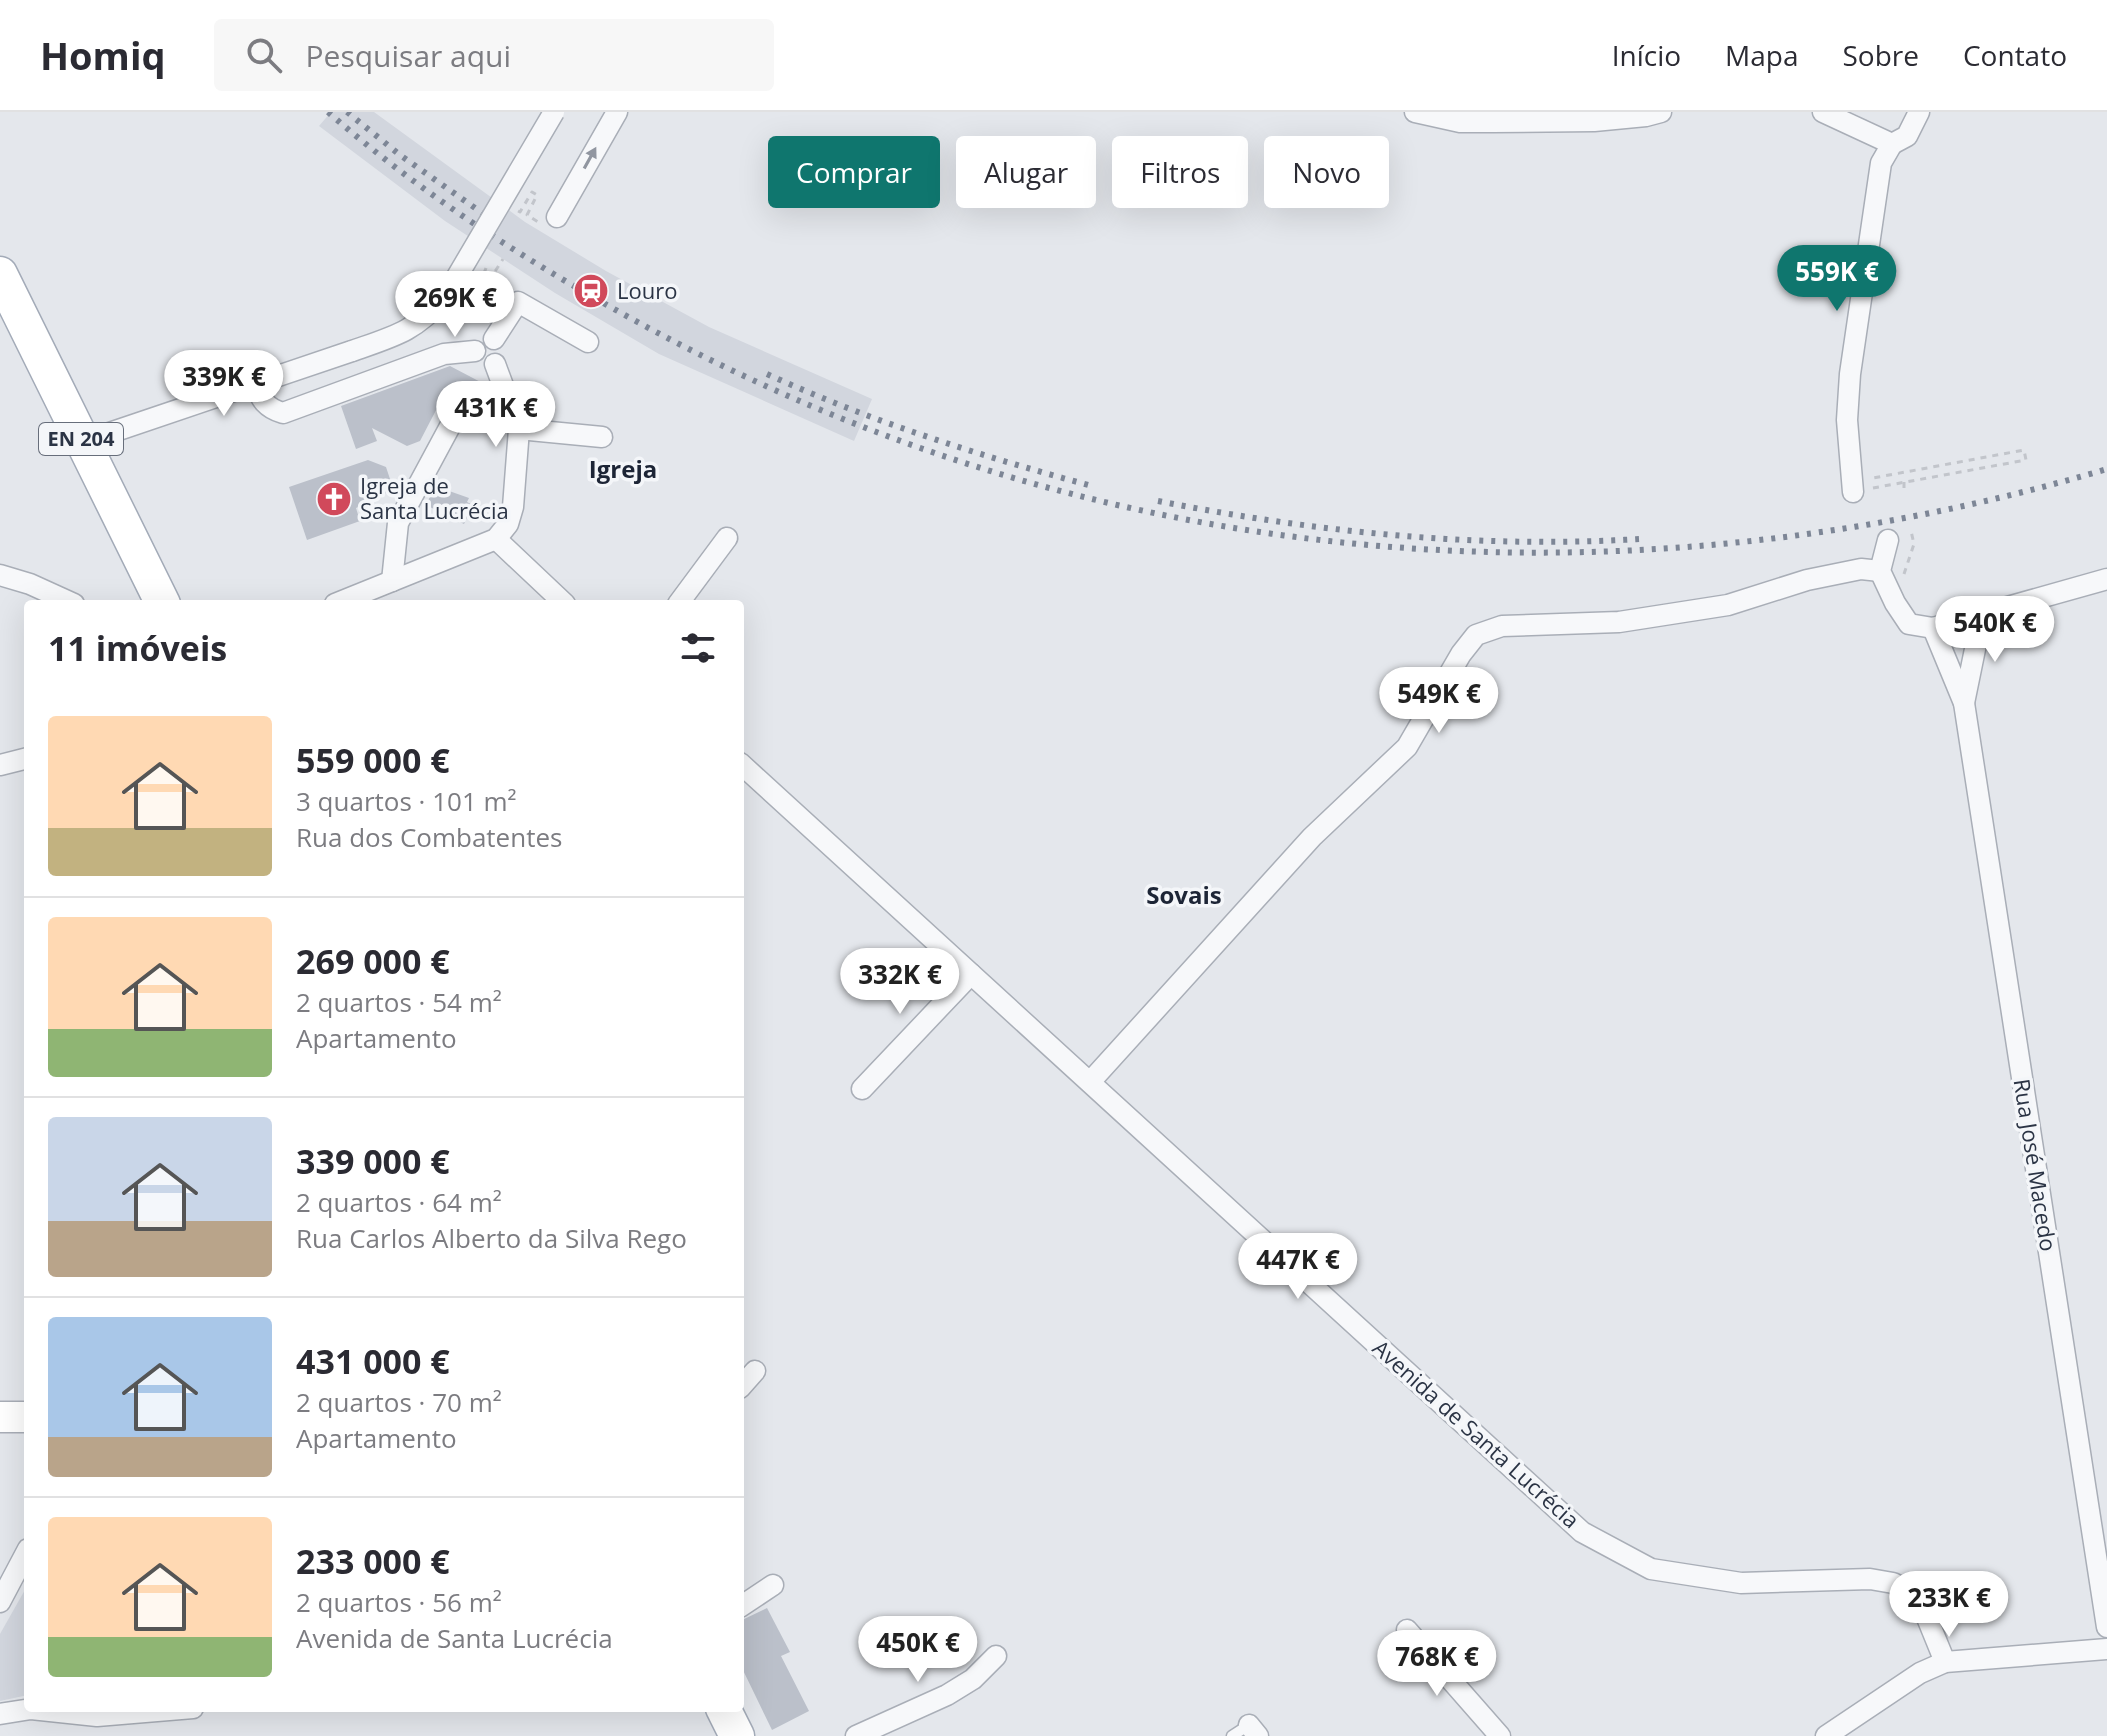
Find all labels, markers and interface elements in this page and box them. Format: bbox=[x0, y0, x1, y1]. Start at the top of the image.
search box bbox=[214, 19, 774, 91]
text: Homiq bbox=[40, 29, 166, 81]
icon: search bbox=[242, 33, 286, 77]
text: Pesquisar aqui bbox=[306, 35, 511, 76]
text: Início bbox=[1612, 36, 1681, 74]
text: Mapa bbox=[1725, 36, 1798, 74]
text: Sobre bbox=[1842, 36, 1919, 74]
text: Contato bbox=[1963, 36, 2067, 74]
chip: Comprar bbox=[768, 136, 940, 208]
chip: Alugar bbox=[956, 136, 1096, 208]
chip: Filtros bbox=[1112, 136, 1248, 208]
chip: Novo bbox=[1264, 136, 1389, 208]
one-way arrow bbox=[583, 147, 597, 170]
pin: 559K € bbox=[1772, 245, 1902, 313]
text: 559K € bbox=[1795, 253, 1879, 289]
pin: 269K € bbox=[390, 271, 520, 339]
station icon: Louro bbox=[572, 272, 610, 310]
place label: Louro bbox=[617, 275, 677, 305]
text: 269K € bbox=[413, 279, 497, 315]
pin: 339K € bbox=[159, 350, 289, 418]
text: 339K € bbox=[182, 358, 266, 394]
pin: 431K € bbox=[431, 381, 561, 449]
text: 431K € bbox=[454, 389, 538, 425]
road number: EN 204 bbox=[39, 423, 123, 455]
district label: Igreja bbox=[589, 452, 657, 485]
place label: Igreja de Santa Lucrécia bbox=[360, 470, 509, 525]
church icon: Igreja de Santa Lucrécia bbox=[315, 480, 353, 518]
pin: 540K € bbox=[1930, 596, 2060, 664]
text: 540K € bbox=[1953, 604, 2037, 640]
text: 11 imóveis bbox=[48, 625, 227, 671]
icon: filters bbox=[676, 626, 720, 670]
pin: 549K € bbox=[1374, 667, 1504, 735]
text: 549K € bbox=[1397, 675, 1481, 711]
text: 559 000 € bbox=[296, 737, 450, 783]
icon: home bbox=[112, 748, 208, 844]
text: 3 quartos · 101 m² bbox=[296, 783, 517, 819]
text: Rua dos Combatentes bbox=[296, 819, 562, 855]
district label: Sovais bbox=[1146, 878, 1222, 911]
text: 269 000 € bbox=[296, 938, 450, 984]
pin: 332K € bbox=[835, 948, 965, 1016]
icon: home bbox=[112, 949, 208, 1045]
text: 332K € bbox=[858, 956, 942, 992]
text: 2 quartos · 54 m² bbox=[296, 984, 502, 1020]
text: Apartamento bbox=[296, 1020, 457, 1056]
street label: Rua José Macedo bbox=[2008, 1076, 2064, 1253]
text: 339 000 € bbox=[296, 1138, 450, 1184]
icon: home bbox=[112, 1149, 208, 1245]
text: 2 quartos · 64 m² bbox=[296, 1184, 502, 1220]
text: Rua Carlos Alberto da Silva Rego bbox=[296, 1220, 687, 1256]
pin: 447K € bbox=[1233, 1233, 1363, 1301]
text: 447K € bbox=[1256, 1241, 1340, 1277]
street label: Avenida de Santa Lucrécia bbox=[1367, 1332, 1586, 1534]
text: 431 000 € bbox=[296, 1338, 450, 1384]
icon: home bbox=[112, 1349, 208, 1445]
text: 2 quartos · 70 m² bbox=[296, 1384, 502, 1420]
text: Apartamento bbox=[296, 1420, 457, 1456]
text: 233 000 € bbox=[296, 1538, 450, 1584]
icon: home bbox=[112, 1549, 208, 1645]
pin: 233K € bbox=[1884, 1571, 2014, 1639]
text: 233K € bbox=[1907, 1579, 1991, 1615]
text: 2 quartos · 56 m² bbox=[296, 1584, 502, 1620]
pin: 450K € bbox=[853, 1616, 983, 1684]
text: Avenida de Santa Lucrécia bbox=[296, 1620, 613, 1656]
text: 450K € bbox=[876, 1624, 960, 1660]
pin: 768K € bbox=[1372, 1630, 1502, 1698]
text: 768K € bbox=[1395, 1638, 1479, 1674]

